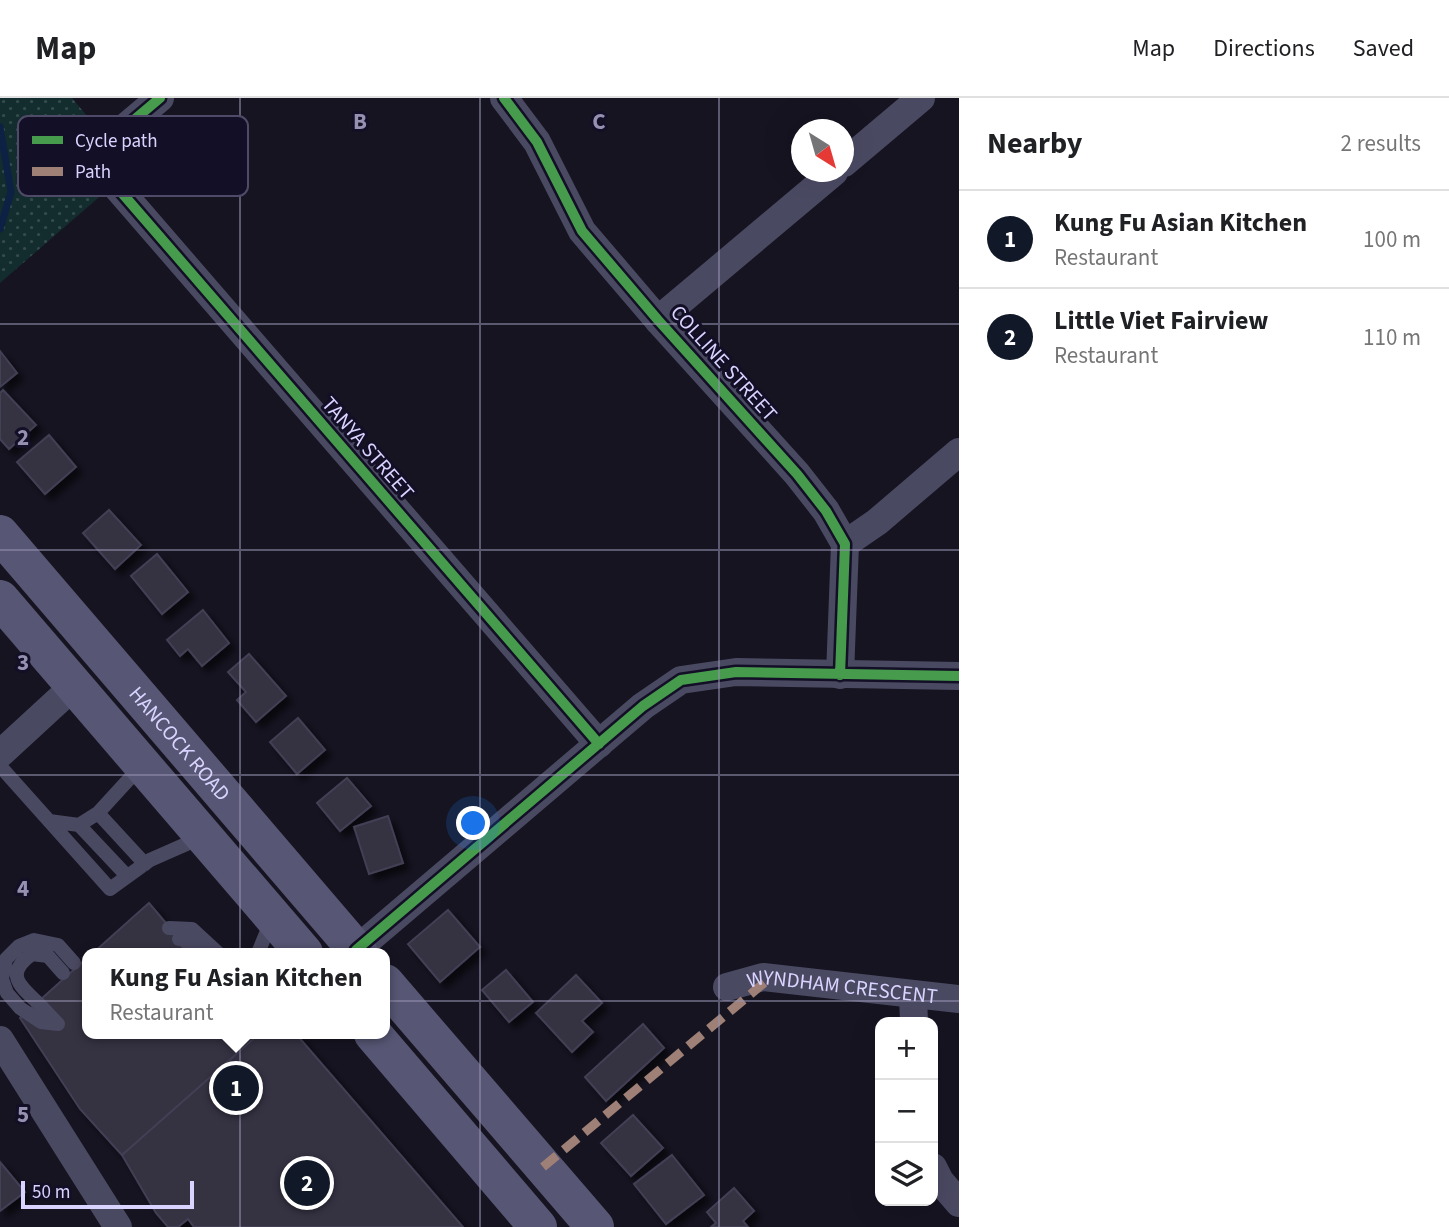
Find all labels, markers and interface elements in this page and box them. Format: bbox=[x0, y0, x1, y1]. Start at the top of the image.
text: Map bbox=[35, 25, 96, 72]
text: Map bbox=[1132, 31, 1175, 66]
text: Directions bbox=[1213, 31, 1315, 66]
text: Saved bbox=[1353, 31, 1414, 66]
text: B bbox=[353, 105, 367, 138]
text: C bbox=[592, 105, 606, 138]
legend bbox=[18, 116, 248, 196]
north arrow bbox=[791, 119, 854, 182]
text: Nearby bbox=[987, 122, 1082, 165]
text: 2 results bbox=[1341, 127, 1421, 160]
text: Cycle path bbox=[75, 128, 157, 155]
text: Path bbox=[75, 159, 111, 186]
text: Kung Fu Asian Kitchen bbox=[1054, 204, 1307, 241]
text: 1 bbox=[1004, 223, 1016, 256]
text: 100 m bbox=[1363, 223, 1421, 256]
text: Restaurant bbox=[1054, 241, 1158, 274]
street label: COLLINE STREET bbox=[663, 298, 785, 428]
text: Little Viet Fairview bbox=[1054, 302, 1268, 339]
text: 2 bbox=[1004, 321, 1016, 354]
text: 110 m bbox=[1363, 321, 1421, 354]
text: Restaurant bbox=[1054, 339, 1158, 372]
street label: TANYA STREET bbox=[315, 390, 421, 506]
text: 2 bbox=[17, 421, 29, 454]
text: 3 bbox=[17, 646, 29, 679]
street label: HANCOCK ROAD bbox=[122, 680, 237, 807]
your location bbox=[456, 806, 490, 840]
text: 4 bbox=[17, 872, 29, 905]
popup bbox=[82, 948, 390, 1039]
text: Kung Fu Asian Kitchen bbox=[109, 959, 363, 996]
street label: WYNDHAM CRESCENT bbox=[743, 962, 939, 1011]
text: Restaurant bbox=[109, 996, 214, 1029]
map controls bbox=[875, 1017, 938, 1206]
button: + bbox=[875, 1017, 938, 1080]
pin: 1 bbox=[213, 1062, 259, 1114]
button: − bbox=[875, 1080, 938, 1143]
text: 5 bbox=[17, 1098, 29, 1131]
button: layers bbox=[875, 1143, 938, 1206]
pin: 2 bbox=[284, 1157, 330, 1209]
scale bar bbox=[21, 1178, 194, 1210]
text: 50 m bbox=[32, 1179, 70, 1206]

